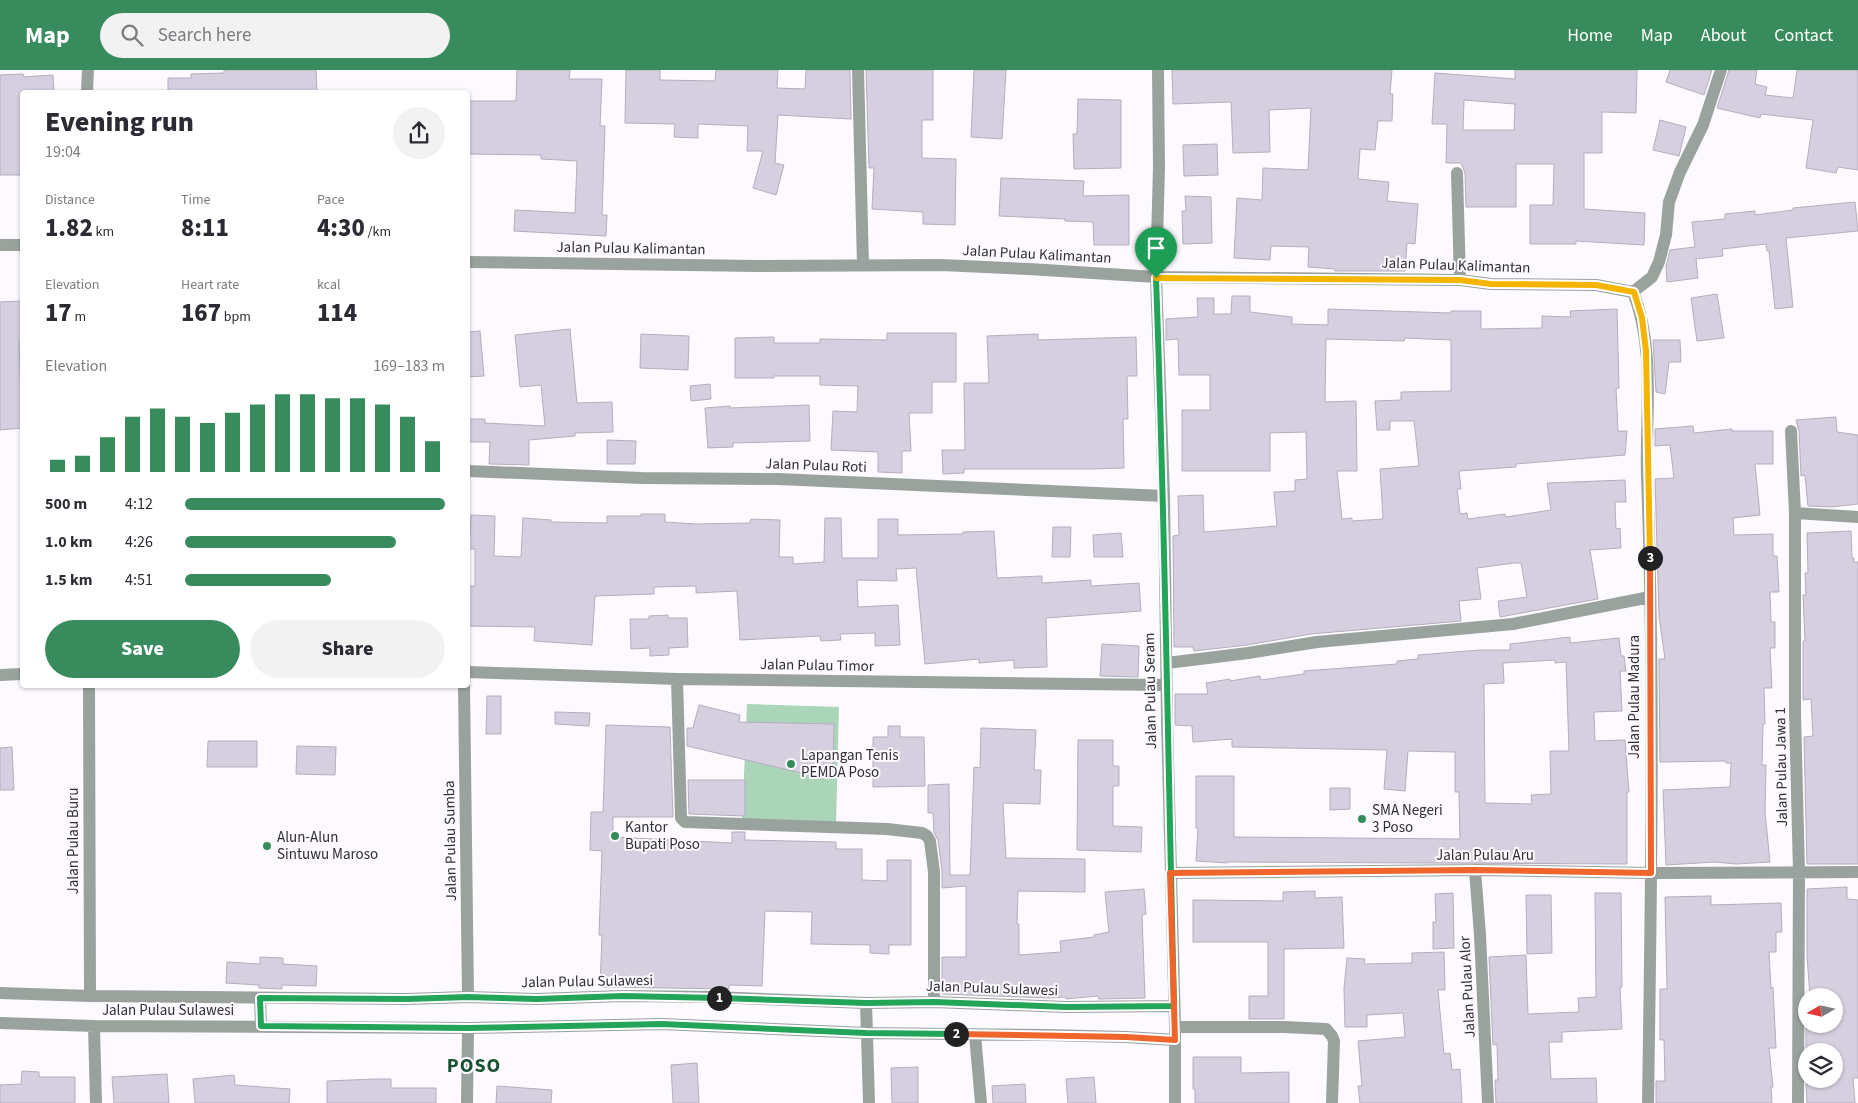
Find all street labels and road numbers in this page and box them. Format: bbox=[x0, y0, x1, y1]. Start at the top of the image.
street label: Jalan Pulau Kalimantan bbox=[556, 237, 706, 260]
street label: Jalan Pulau Kalimantan bbox=[962, 240, 1112, 269]
street label: Jalan Pulau Kalimantan bbox=[1381, 252, 1531, 279]
street label: Jalan Pulau Roti bbox=[765, 453, 867, 478]
street label: Jalan Pulau Seram bbox=[1139, 632, 1162, 750]
street label: Jalan Pulau Madura bbox=[1624, 635, 1645, 759]
street label: Jalan Pulau Timor bbox=[760, 654, 875, 677]
street label: Jalan Pulau Jawa 1 bbox=[1770, 707, 1793, 827]
street label: Jalan Pulau Sumba bbox=[439, 780, 462, 902]
street label: Jalan Pulau Buru bbox=[63, 788, 84, 894]
street label: Jalan Pulau Aru bbox=[1436, 845, 1534, 866]
street label: Jalan Pulau Alor bbox=[1454, 935, 1481, 1038]
street label: Jalan Pulau Sulawesi bbox=[521, 970, 653, 993]
street label: Jalan Pulau Sulawesi bbox=[926, 976, 1058, 1001]
street label: Jalan Pulau Sulawesi bbox=[102, 1000, 234, 1021]

